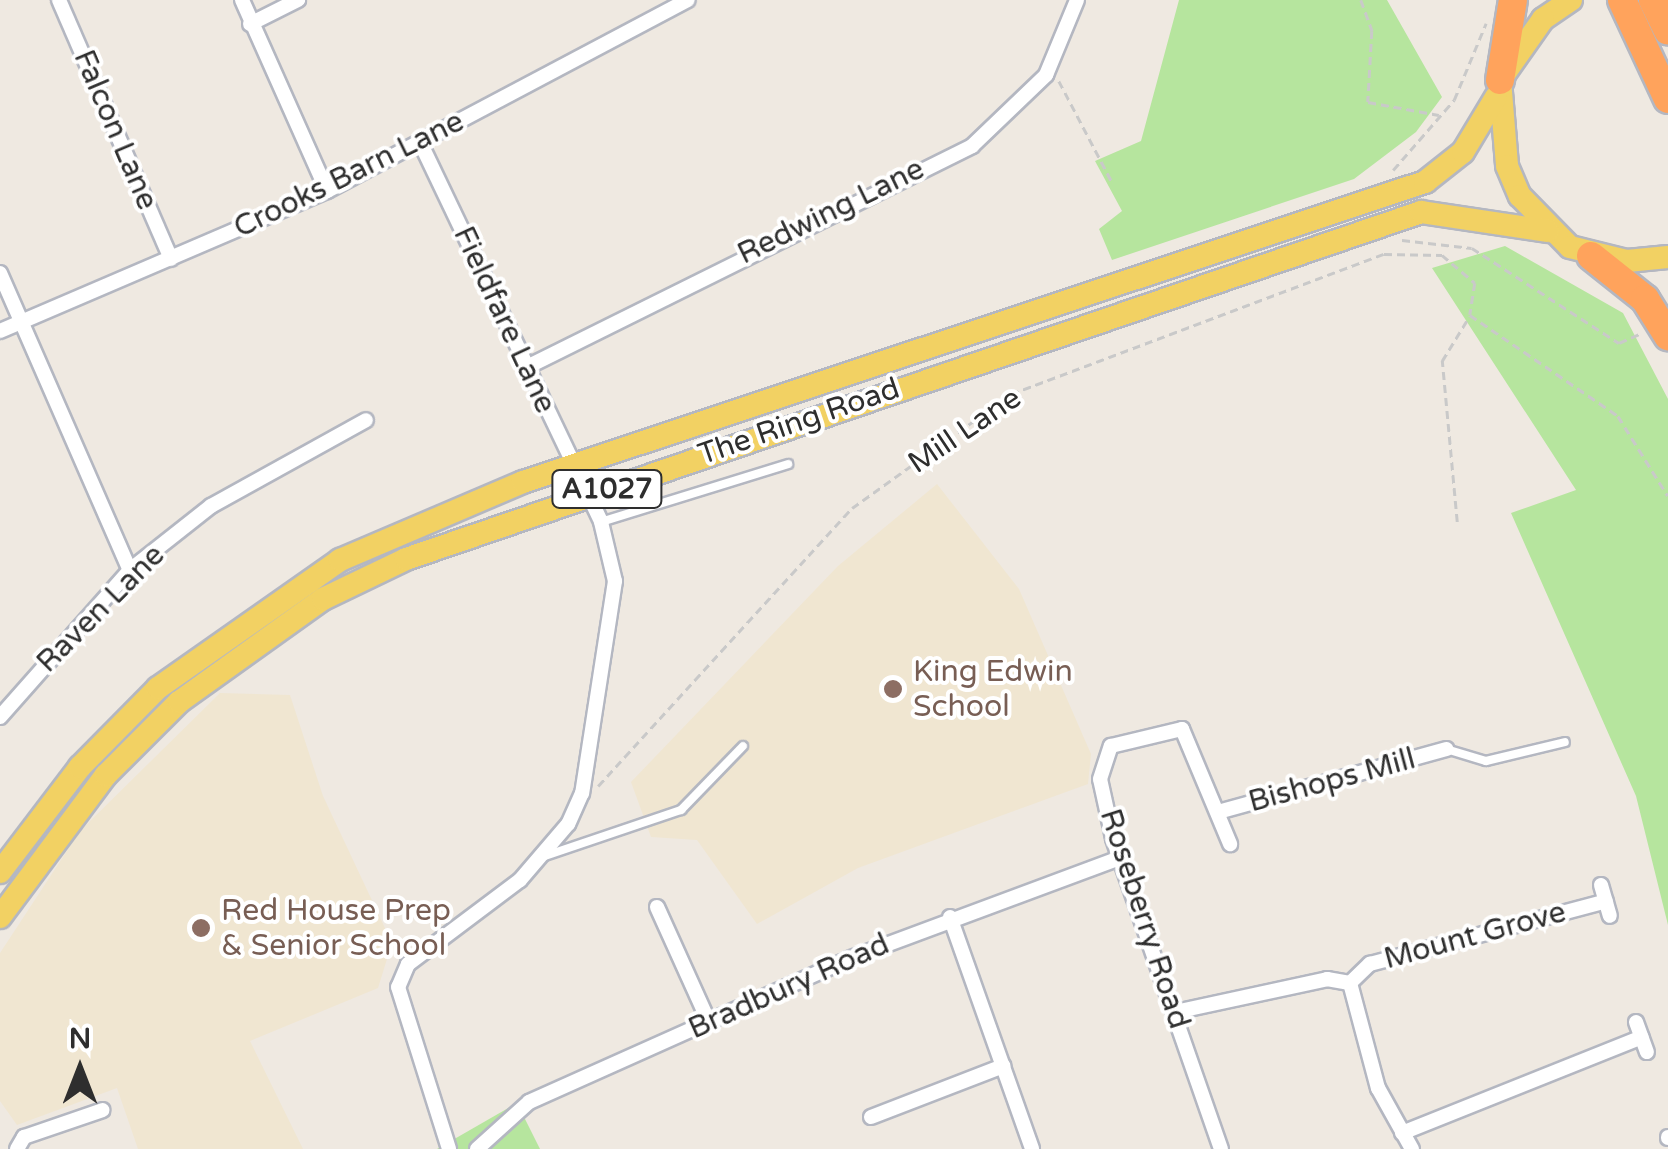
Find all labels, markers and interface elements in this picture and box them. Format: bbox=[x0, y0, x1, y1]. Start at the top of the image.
street label: Falcon Lane bbox=[65, 45, 165, 215]
street label: Crooks Barn Lane bbox=[228, 104, 470, 246]
street label: Redwing Lane bbox=[732, 151, 930, 273]
street label: Fieldfare Lane bbox=[445, 221, 563, 419]
street label: The Ring Road bbox=[694, 371, 904, 473]
street label: Mill Lane bbox=[902, 380, 1028, 482]
road number: A1027 bbox=[550, 466, 664, 512]
street label: Raven Lane bbox=[30, 538, 172, 680]
place label: King Edwin School bbox=[913, 654, 1073, 724]
marker: King Edwin School bbox=[882, 678, 904, 700]
street label: Bishops Mill bbox=[1245, 741, 1419, 821]
street label: Roseberry Road bbox=[1091, 804, 1197, 1034]
place label: Red House Prep & Senior School bbox=[221, 893, 451, 964]
street label: Mount Grove bbox=[1380, 894, 1570, 978]
marker: Red House Prep & Senior School bbox=[190, 917, 212, 939]
street label: Bradbury Road bbox=[683, 927, 895, 1047]
north arrow bbox=[30, 1019, 130, 1119]
text: N bbox=[69, 1022, 91, 1056]

